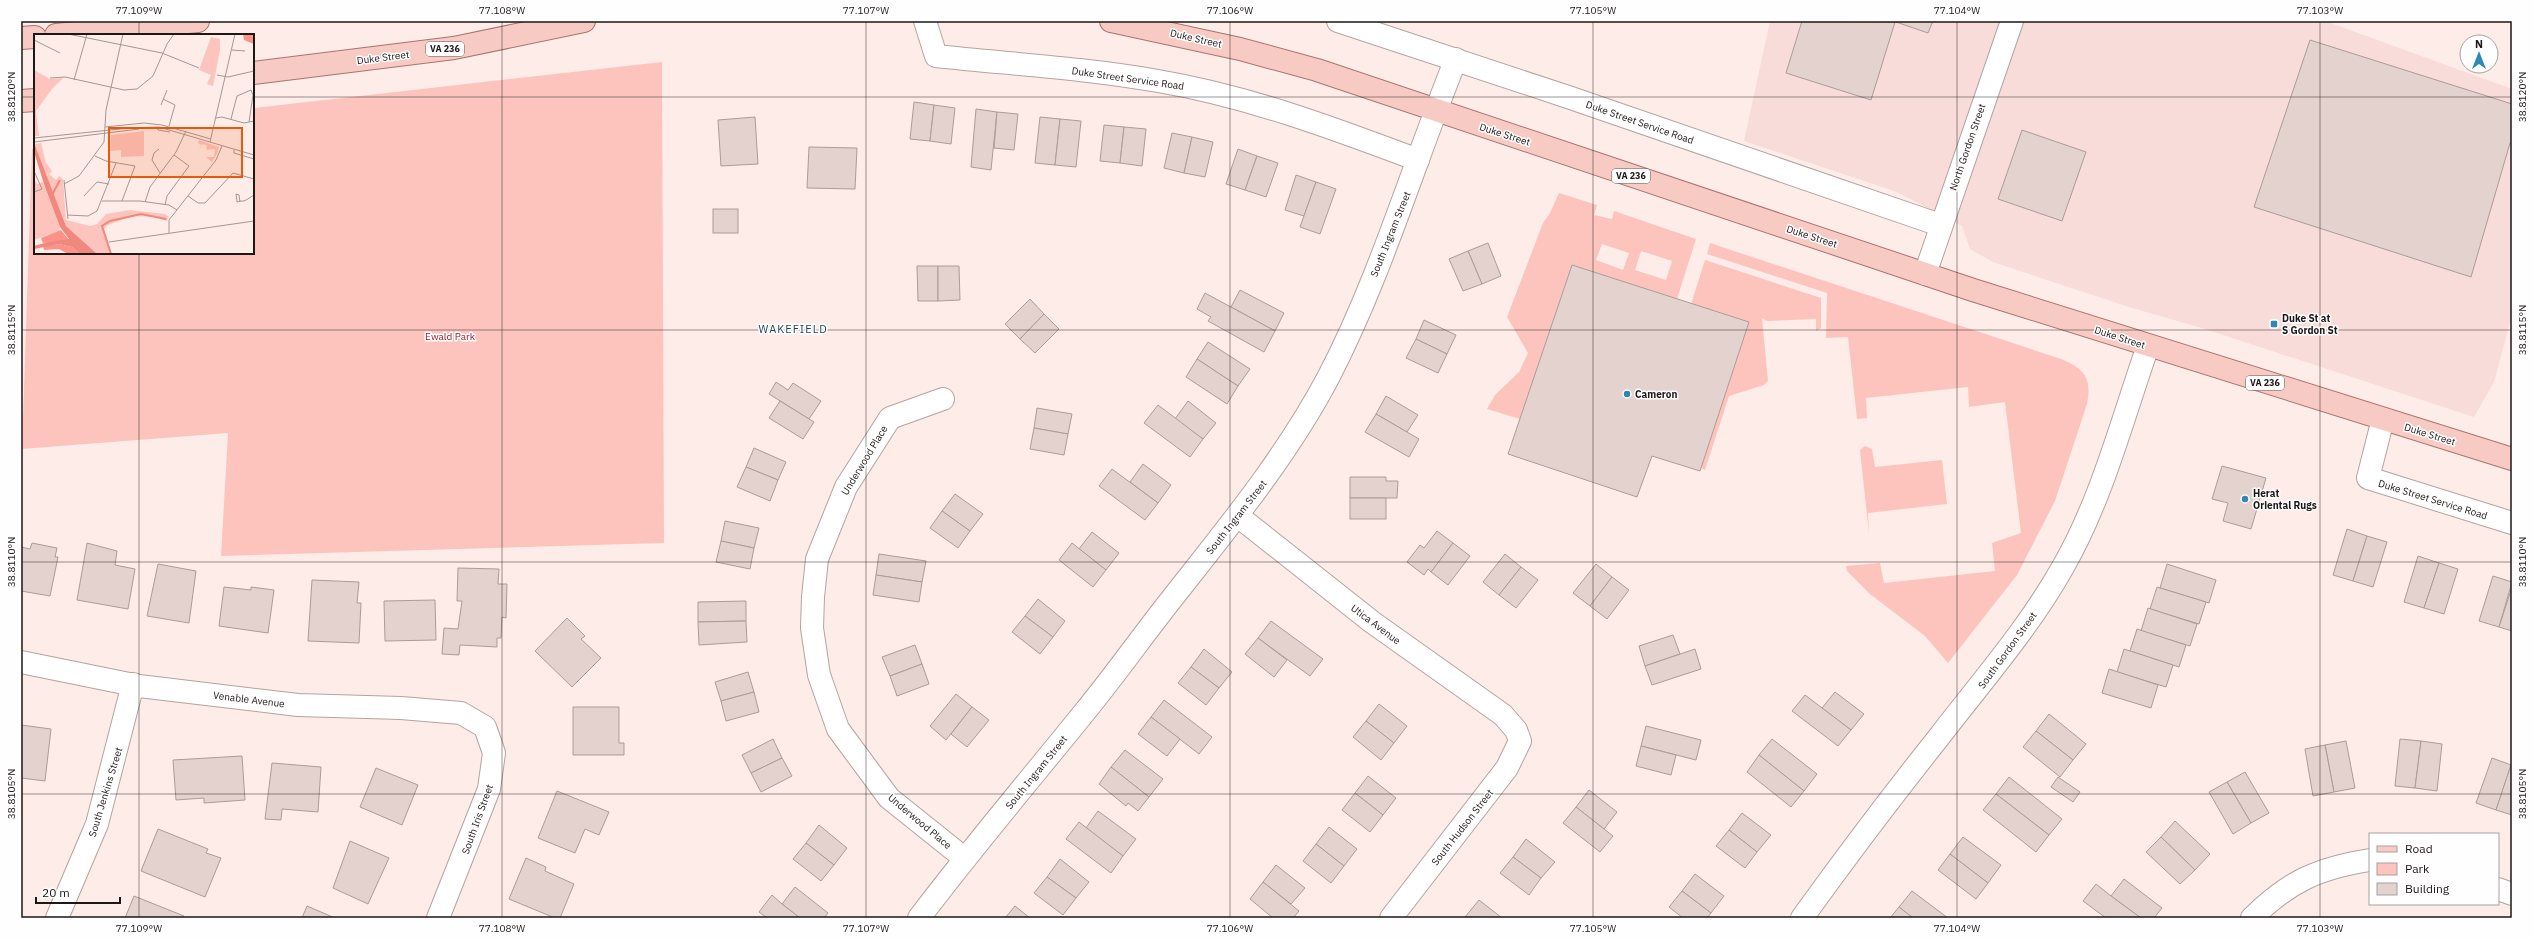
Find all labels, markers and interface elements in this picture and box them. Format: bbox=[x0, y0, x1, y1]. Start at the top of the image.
text: 77.109°W bbox=[116, 4, 162, 17]
text: 77.108°W bbox=[479, 4, 525, 17]
text: 77.107°W bbox=[843, 4, 889, 17]
text: 77.106°W bbox=[1207, 4, 1253, 17]
text: 77.105°W bbox=[1570, 4, 1616, 17]
text: 77.104°W bbox=[1934, 4, 1980, 17]
text: 77.103°W bbox=[2297, 4, 2343, 17]
street label: Duke Street bbox=[1169, 26, 1224, 51]
inset map bbox=[34, 34, 254, 254]
north arrow bbox=[2459, 34, 2499, 74]
text: N bbox=[2475, 37, 2483, 51]
road number: VA 236 bbox=[426, 42, 464, 56]
street label: Duke Street bbox=[356, 48, 411, 67]
street label: Duke Street Service Road bbox=[1071, 64, 1185, 93]
text: 38.8120°N bbox=[5, 72, 18, 122]
text: 38.8120°N bbox=[2516, 72, 2529, 122]
street label: Duke Street Service Road bbox=[1584, 98, 1696, 147]
street label: North Gordon Street bbox=[1947, 102, 1989, 192]
street label: Duke Street bbox=[1478, 120, 1532, 149]
road number: VA 236 bbox=[1612, 169, 1650, 183]
street label: South Ingram Street bbox=[1367, 189, 1414, 279]
street label: Duke Street bbox=[1785, 222, 1839, 251]
text: 38.8115°N bbox=[5, 305, 18, 355]
text: 38.8115°N bbox=[2516, 305, 2529, 355]
place label: Duke St at S Gordon St bbox=[2282, 312, 2338, 337]
marker: Duke St at S Gordon St bbox=[2269, 319, 2279, 329]
district label: WAKEFIELD bbox=[758, 322, 828, 336]
street label: Duke Street bbox=[2093, 323, 2147, 352]
park label: Ewald Park bbox=[425, 330, 476, 343]
road number: VA 236 bbox=[2246, 376, 2284, 390]
place label: Cameron bbox=[1635, 388, 1677, 401]
marker: Cameron bbox=[1622, 389, 1632, 399]
street label: Duke Street bbox=[2403, 421, 2457, 449]
street label: Underwood Place bbox=[839, 423, 891, 497]
street label: South Ingram Street bbox=[1203, 477, 1270, 557]
street label: Duke Street Service Road bbox=[2377, 477, 2489, 522]
place label: Herat Oriental Rugs bbox=[2253, 487, 2317, 512]
marker: Herat Oriental Rugs bbox=[2240, 494, 2250, 504]
text: 38.8110°N bbox=[5, 537, 18, 587]
text: 38.8110°N bbox=[2516, 537, 2529, 587]
street label: Utica Avenue bbox=[1348, 601, 1404, 648]
street label: South Gordon Street bbox=[1975, 609, 2040, 691]
street label: Venable Avenue bbox=[212, 689, 286, 710]
street label: South Ingram Street bbox=[1003, 732, 1070, 812]
street label: South Jenkins Street bbox=[86, 745, 125, 839]
text: 38.8105°N bbox=[5, 769, 18, 819]
text: 38.8105°N bbox=[2516, 769, 2529, 819]
street label: South Iris Street bbox=[459, 782, 496, 856]
street label: South Hudson Street bbox=[1429, 786, 1496, 868]
street label: Underwood Place bbox=[885, 791, 955, 852]
legend bbox=[2369, 833, 2499, 905]
text: Road bbox=[2405, 841, 2433, 856]
text: Park bbox=[2405, 861, 2430, 876]
scale bar bbox=[36, 879, 120, 905]
text: Building bbox=[2405, 881, 2450, 896]
text: 20 m bbox=[42, 885, 70, 900]
text: 77.109°W bbox=[116, 922, 162, 935]
text: 77.108°W bbox=[479, 922, 525, 935]
text: 77.107°W bbox=[843, 922, 889, 935]
text: 77.106°W bbox=[1207, 922, 1253, 935]
text: 77.105°W bbox=[1570, 922, 1616, 935]
text: 77.104°W bbox=[1934, 922, 1980, 935]
text: 77.103°W bbox=[2297, 922, 2343, 935]

